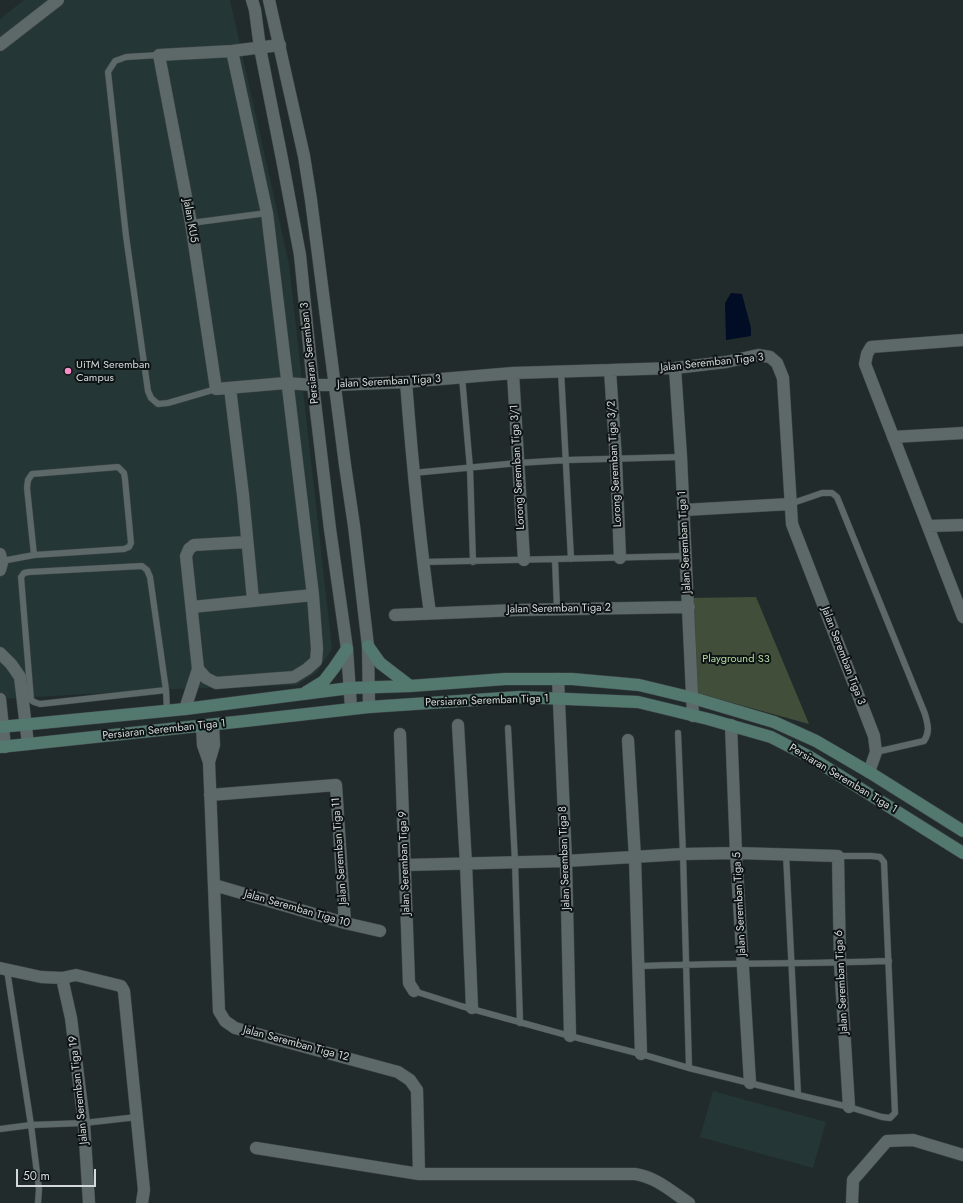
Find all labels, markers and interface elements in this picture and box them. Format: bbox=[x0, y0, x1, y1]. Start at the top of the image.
street label: Jalan KU5 bbox=[180, 198, 200, 244]
street label: Persiaran Seremban 3 bbox=[298, 302, 322, 404]
street label: Jalan Seremban Tiga 3 bbox=[660, 351, 764, 375]
place label: UiTM Seremban Campus bbox=[76, 358, 150, 384]
marker: UiTM Seremban Campus bbox=[63, 366, 73, 376]
street label: Jalan Seremban Tiga 3 bbox=[337, 373, 441, 391]
street label: Lorong Seremban Tiga 3/2 bbox=[605, 400, 625, 528]
street label: Lorong Seremban Tiga 3/1 bbox=[508, 404, 528, 530]
street label: Jalan Seremban Tiga 1 bbox=[676, 490, 694, 594]
street label: Jalan Seremban Tiga 2 bbox=[507, 601, 611, 617]
street label: Jalan Seremban Tiga 3 bbox=[818, 605, 868, 707]
park label: Playground S3 bbox=[702, 652, 770, 666]
street label: Persiaran Seremban Tiga 1 bbox=[425, 692, 549, 710]
street label: Persiaran Seremban Tiga 1 bbox=[102, 717, 226, 743]
street label: Persiaran Seremban Tiga 1 bbox=[787, 741, 899, 817]
street label: Jalan Seremban Tiga 11 bbox=[330, 797, 350, 905]
street label: Jalan Seremban Tiga 8 bbox=[557, 806, 573, 910]
street label: Jalan Seremban Tiga 9 bbox=[397, 811, 413, 915]
street label: Jalan Seremban Tiga 5 bbox=[731, 852, 749, 956]
street label: Jalan Seremban Tiga 10 bbox=[243, 888, 351, 930]
street label: Jalan Seremban Tiga 6 bbox=[833, 930, 851, 1034]
street label: Jalan Seremban Tiga 12 bbox=[242, 1024, 350, 1064]
street label: Jalan Seremban Tiga 19 bbox=[67, 1035, 91, 1145]
scale bar bbox=[18, 1161, 98, 1187]
text: 50 m bbox=[23, 1167, 50, 1185]

